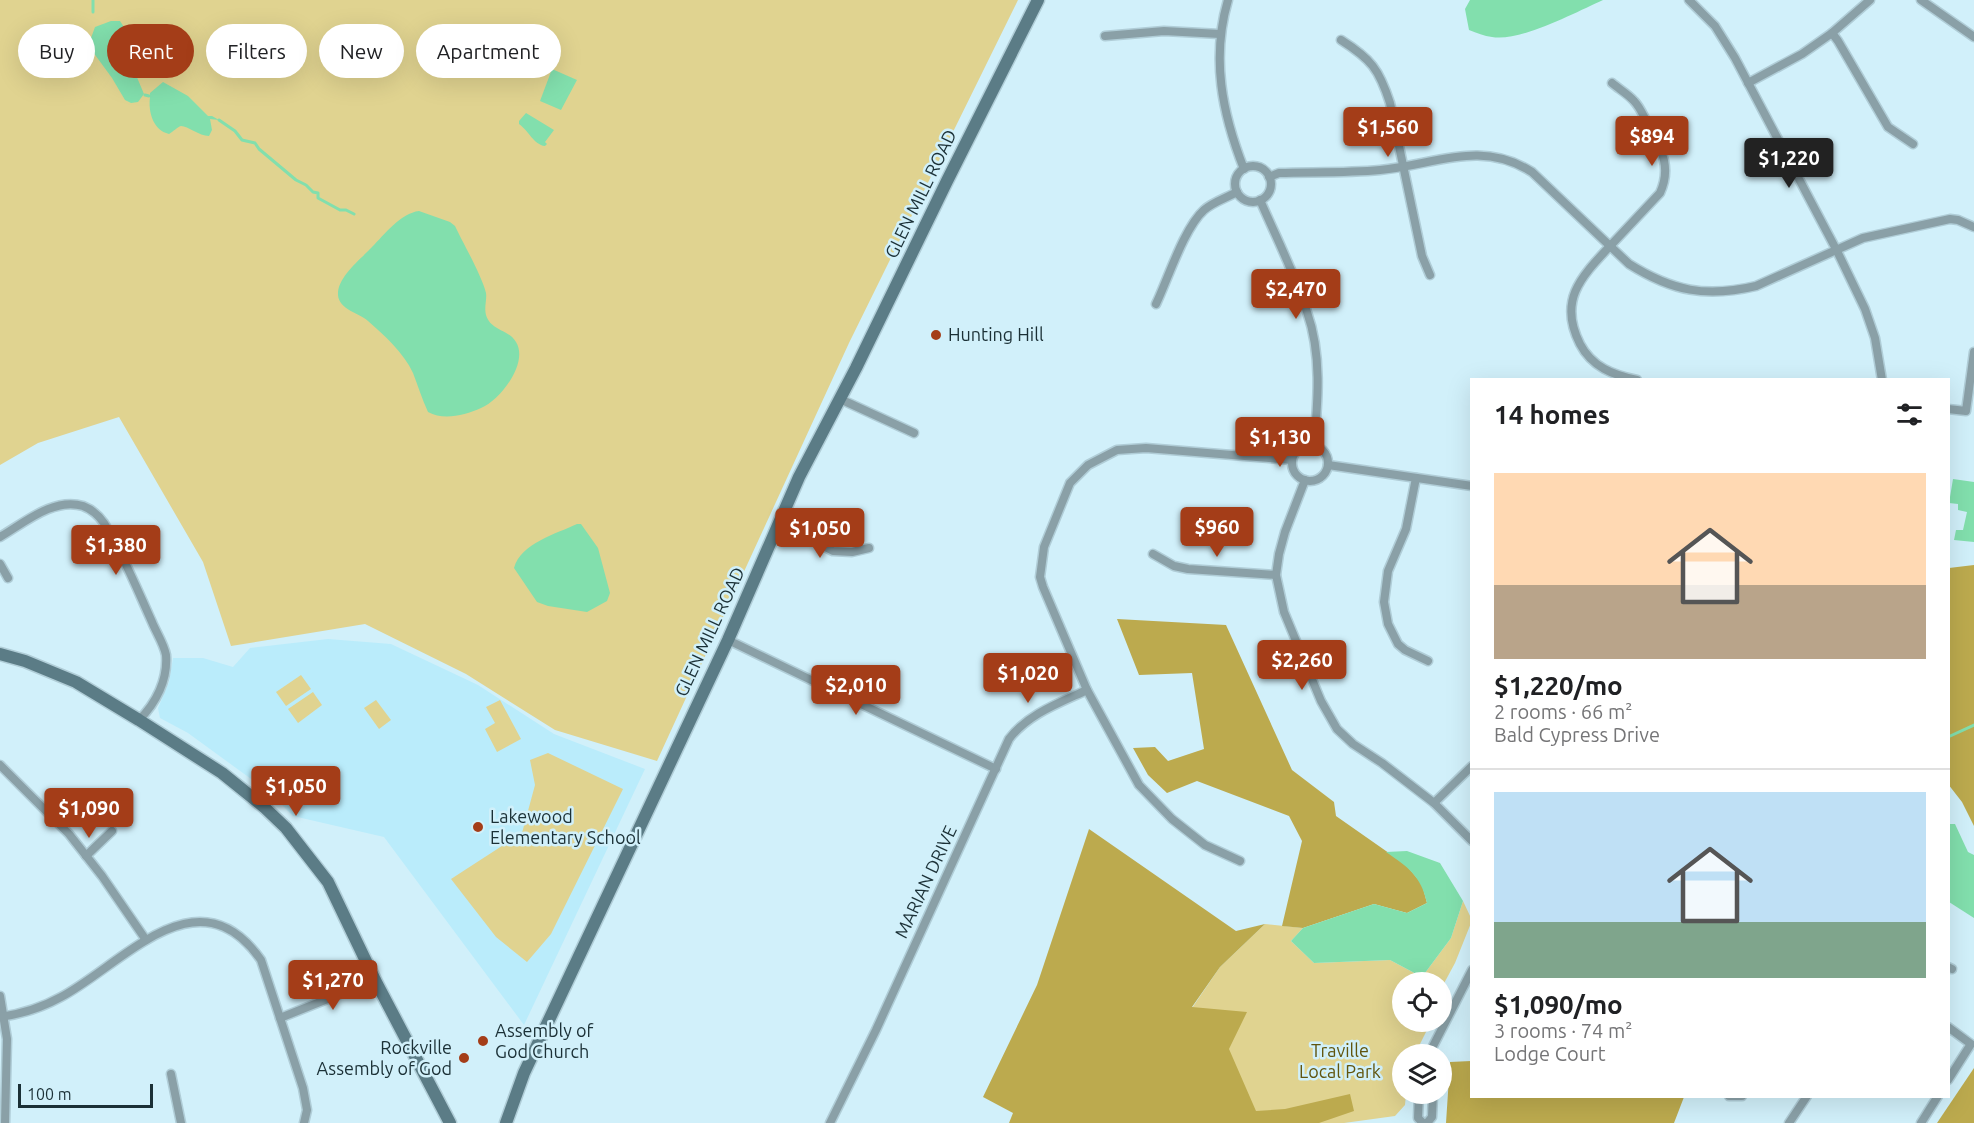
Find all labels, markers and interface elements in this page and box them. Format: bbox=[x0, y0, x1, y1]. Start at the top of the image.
chip: Buy bbox=[18, 24, 95, 78]
chip: Rent bbox=[107, 24, 194, 78]
chip: Filters bbox=[206, 24, 307, 78]
chip: New bbox=[319, 24, 404, 78]
chip: Apartment bbox=[416, 24, 561, 78]
pin: $1,560 bbox=[1339, 107, 1437, 158]
text: $1,560 bbox=[1357, 115, 1419, 138]
pin: $894 bbox=[1616, 116, 1688, 167]
text: $894 bbox=[1629, 124, 1675, 147]
street label: GLEN MILL ROAD bbox=[880, 126, 960, 261]
pin: $1,220 bbox=[1740, 138, 1838, 189]
text: $1,220 bbox=[1758, 146, 1820, 169]
pin: $2,470 bbox=[1247, 269, 1345, 320]
text: $2,470 bbox=[1265, 277, 1327, 300]
place label: Hunting Hill bbox=[948, 324, 1044, 344]
marker: Hunting Hill bbox=[929, 328, 943, 342]
icon: filters bbox=[1893, 398, 1926, 431]
text: 14 homes bbox=[1494, 400, 1610, 429]
pin: $1,130 bbox=[1231, 417, 1329, 468]
text: $1,130 bbox=[1249, 425, 1311, 448]
pin: $960 bbox=[1181, 507, 1253, 558]
pin: $1,050 bbox=[771, 508, 869, 559]
icon: home bbox=[1656, 512, 1764, 620]
text: $960 bbox=[1194, 515, 1240, 538]
text: $1,050 bbox=[789, 516, 851, 539]
pin: $1,380 bbox=[67, 525, 165, 576]
text: $1,380 bbox=[85, 533, 147, 556]
street label: GLEN MILL ROAD bbox=[670, 564, 748, 699]
pin: $2,260 bbox=[1253, 640, 1351, 691]
text: $2,260 bbox=[1271, 648, 1333, 671]
pin: $1,020 bbox=[979, 653, 1077, 704]
text: $1,020 bbox=[997, 661, 1059, 684]
pin: $2,010 bbox=[807, 665, 905, 716]
text: $1,220/mo bbox=[1494, 671, 1623, 700]
text: $2,010 bbox=[825, 673, 887, 696]
text: 2 rooms · 66 m² bbox=[1494, 700, 1632, 723]
text: Bald Cypress Drive bbox=[1494, 723, 1660, 746]
pin: $1,050 bbox=[247, 766, 345, 817]
text: $1,050 bbox=[265, 774, 327, 797]
pin: $1,090 bbox=[40, 788, 138, 839]
text: $1,090 bbox=[58, 796, 120, 819]
place label: Lakewood Elementary School bbox=[490, 806, 641, 847]
marker: Lakewood Elementary School bbox=[471, 820, 485, 834]
street label: MARIAN DRIVE bbox=[890, 822, 960, 941]
icon: home bbox=[1656, 831, 1764, 939]
pin: $1,270 bbox=[284, 960, 382, 1011]
text: $1,270 bbox=[302, 968, 364, 991]
map controls bbox=[1392, 972, 1452, 1104]
button: locate bbox=[1392, 972, 1452, 1032]
text: $1,090/mo bbox=[1494, 990, 1623, 1019]
text: 3 rooms · 74 m² bbox=[1494, 1019, 1632, 1042]
place label: Assembly of God Church bbox=[495, 1020, 594, 1061]
marker: Assembly of God Church bbox=[476, 1034, 490, 1048]
place label: Rockville Assembly of God bbox=[316, 1037, 452, 1078]
park label: Traville Local Park bbox=[1299, 1040, 1381, 1081]
text: Lodge Court bbox=[1494, 1042, 1606, 1065]
button: layers bbox=[1392, 1044, 1452, 1104]
marker: Rockville Assembly of God bbox=[457, 1051, 471, 1065]
scale bar bbox=[18, 1081, 153, 1108]
text: 100 m bbox=[27, 1085, 72, 1103]

